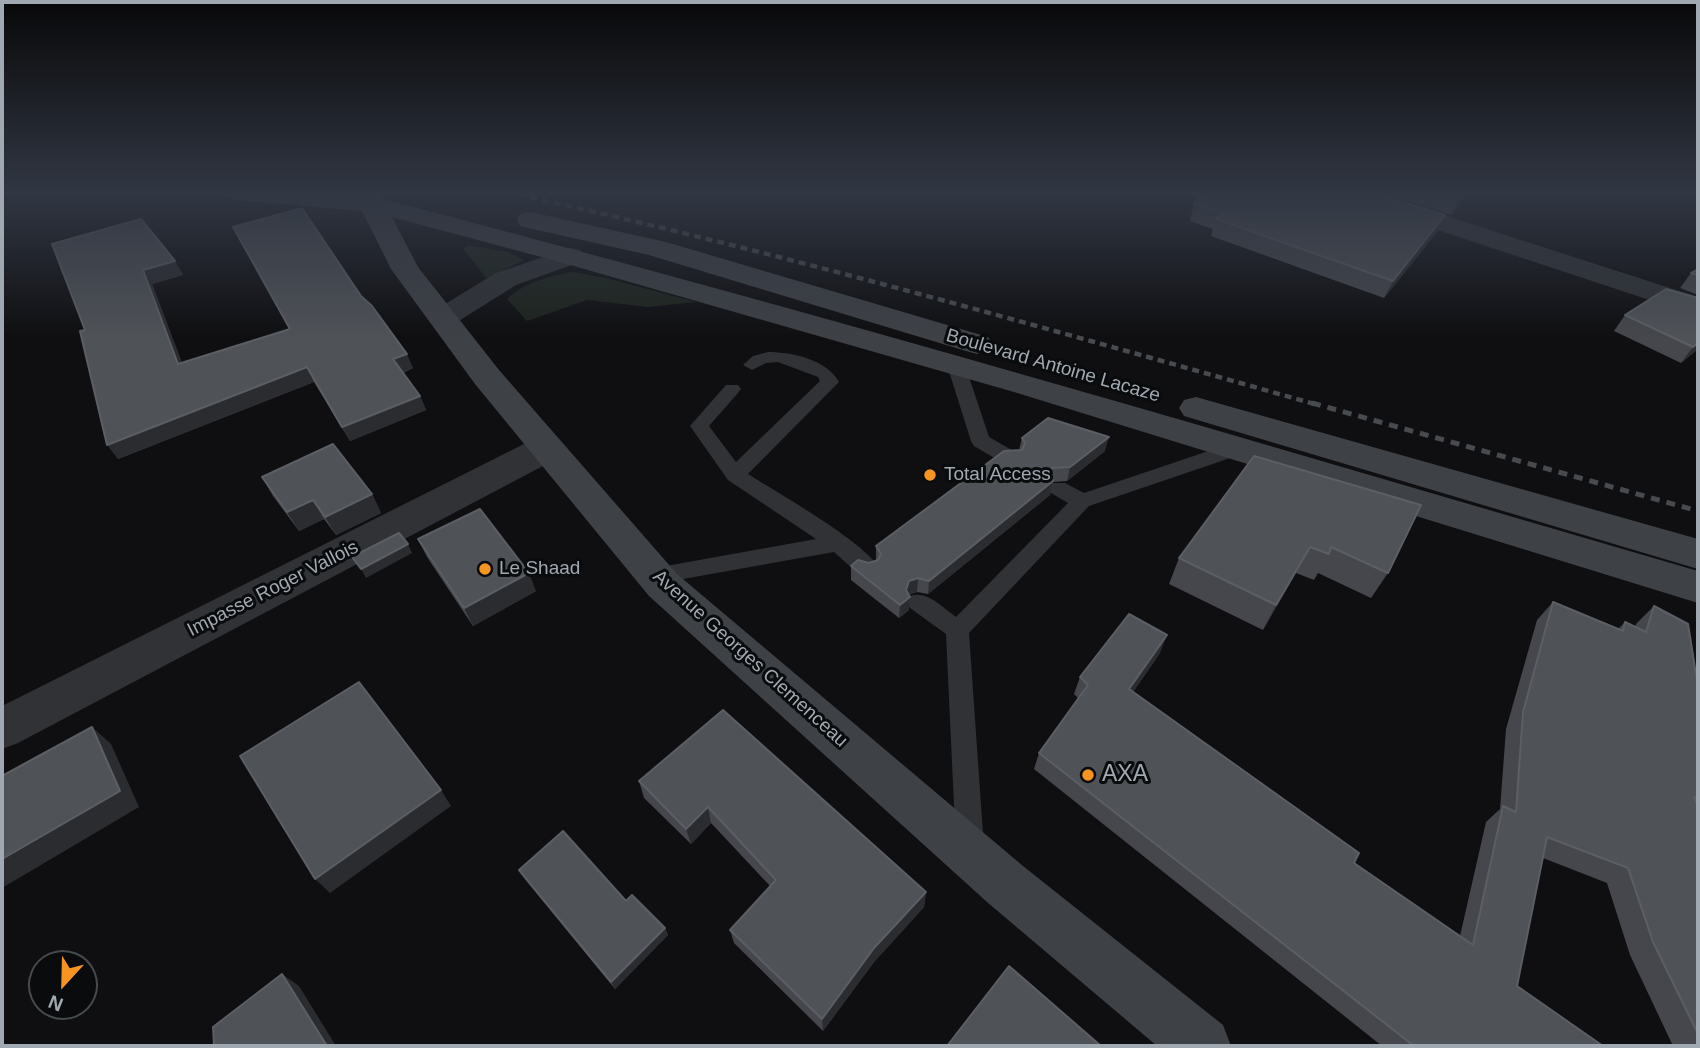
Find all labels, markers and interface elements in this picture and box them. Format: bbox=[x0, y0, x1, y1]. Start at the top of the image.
street label: Boulevard Antoine Lacaze bbox=[943, 324, 1163, 408]
place label: Total Access bbox=[944, 464, 1051, 486]
marker: Total Access bbox=[922, 467, 938, 483]
street label: Impasse Roger Vallois bbox=[184, 536, 362, 642]
place label: Le Shaad bbox=[499, 558, 580, 580]
marker: Le Shaad bbox=[477, 561, 493, 577]
street label: Avenue Georges Clemenceau bbox=[648, 565, 852, 753]
place label: AXA bbox=[1102, 761, 1148, 789]
marker: AXA bbox=[1080, 767, 1096, 783]
north arrow bbox=[28, 950, 98, 1020]
text: N bbox=[45, 991, 66, 1015]

